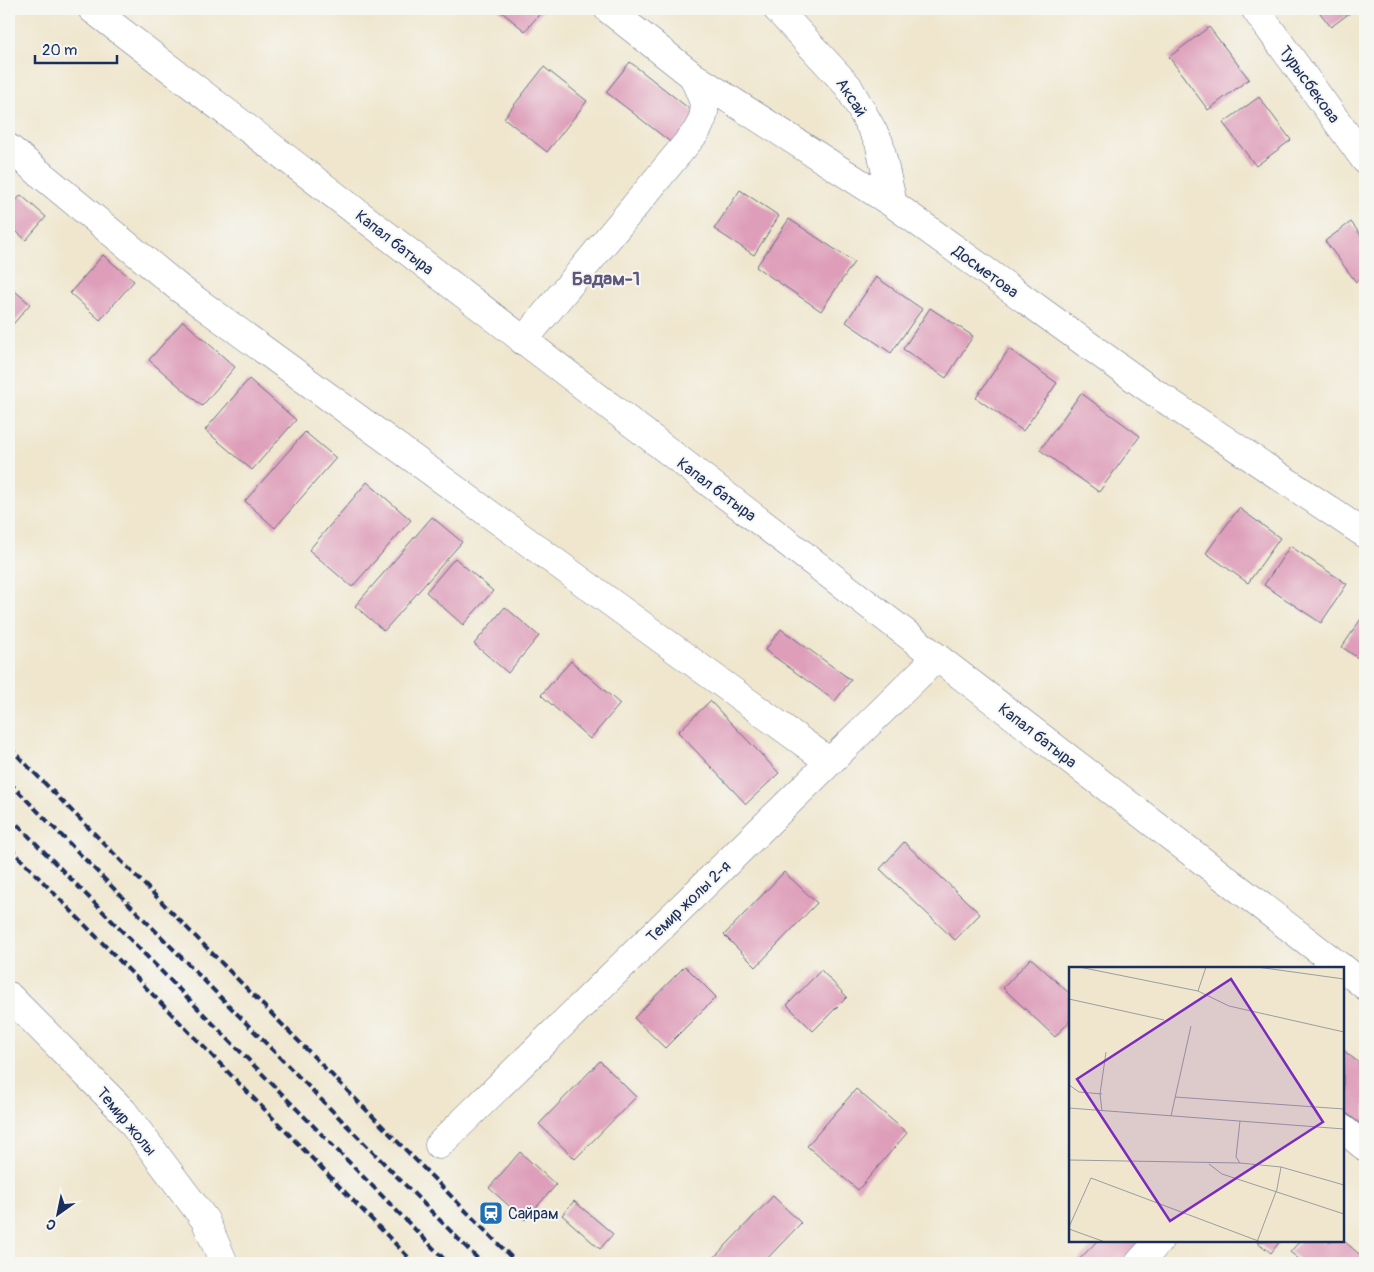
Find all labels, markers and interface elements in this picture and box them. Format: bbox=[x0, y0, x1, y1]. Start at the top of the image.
scale bar bbox=[35, 32, 118, 64]
text: 20 m bbox=[42, 41, 77, 60]
street label: Турысбекова bbox=[1274, 42, 1344, 127]
street label: Аксай bbox=[831, 75, 871, 121]
street label: Капал батыра bbox=[351, 206, 438, 280]
street label: Досметова bbox=[948, 241, 1022, 302]
district label: Бадам-1 bbox=[572, 267, 640, 291]
street label: Капал батыра bbox=[673, 454, 760, 526]
street label: Капал батыра bbox=[994, 699, 1081, 773]
street label: Темир жолы 2-я bbox=[642, 856, 735, 947]
inset map bbox=[1069, 967, 1344, 1242]
street label: Темир жолы bbox=[92, 1083, 161, 1160]
north arrow bbox=[32, 1190, 82, 1240]
station icon: Сайрам bbox=[478, 1200, 504, 1226]
place label: Сайрам bbox=[508, 1204, 559, 1224]
text: С bbox=[43, 1215, 59, 1234]

